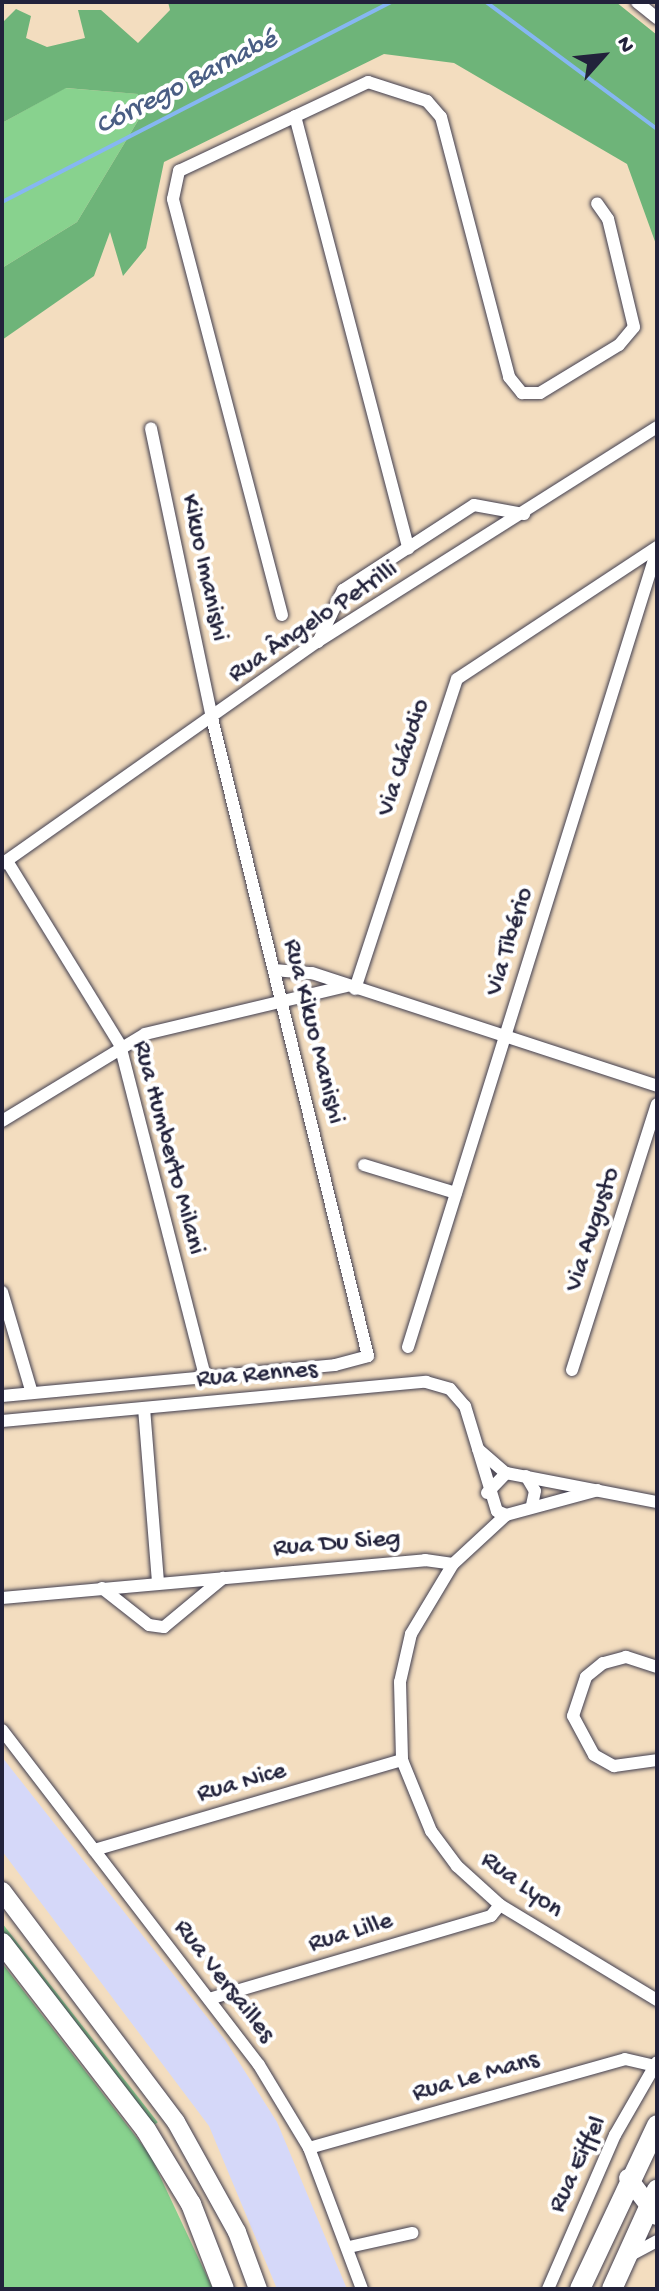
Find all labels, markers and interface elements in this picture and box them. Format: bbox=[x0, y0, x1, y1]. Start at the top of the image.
north arrow bbox=[563, 16, 643, 96]
water label: Córrego Barnabé bbox=[91, 24, 283, 144]
text: N bbox=[610, 33, 639, 57]
street label: Kikuo Imanishi bbox=[172, 492, 234, 644]
street label: Rua Ângelo Petrilli bbox=[223, 555, 405, 691]
street label: Via Cláudio bbox=[371, 695, 439, 821]
street label: Via Tibério bbox=[480, 884, 542, 1000]
street label: Rua Kikuo Manishi bbox=[274, 936, 350, 1128]
street label: Rua Humberto Milani bbox=[123, 1038, 211, 1258]
street label: Via Augusto bbox=[559, 1164, 629, 1296]
street label: Rua Rennes bbox=[195, 1355, 319, 1397]
street label: Rua Du Sieg bbox=[272, 1524, 402, 1566]
street label: Rua Nice bbox=[194, 1756, 290, 1812]
street label: Rua Lyon bbox=[474, 1846, 568, 1926]
street label: Rua Lille bbox=[305, 1906, 397, 1962]
street label: Rua Versailles bbox=[165, 1914, 281, 2050]
street label: Rua Le Mans bbox=[409, 2045, 543, 2111]
street label: Rua Eiffel bbox=[543, 2112, 615, 2218]

